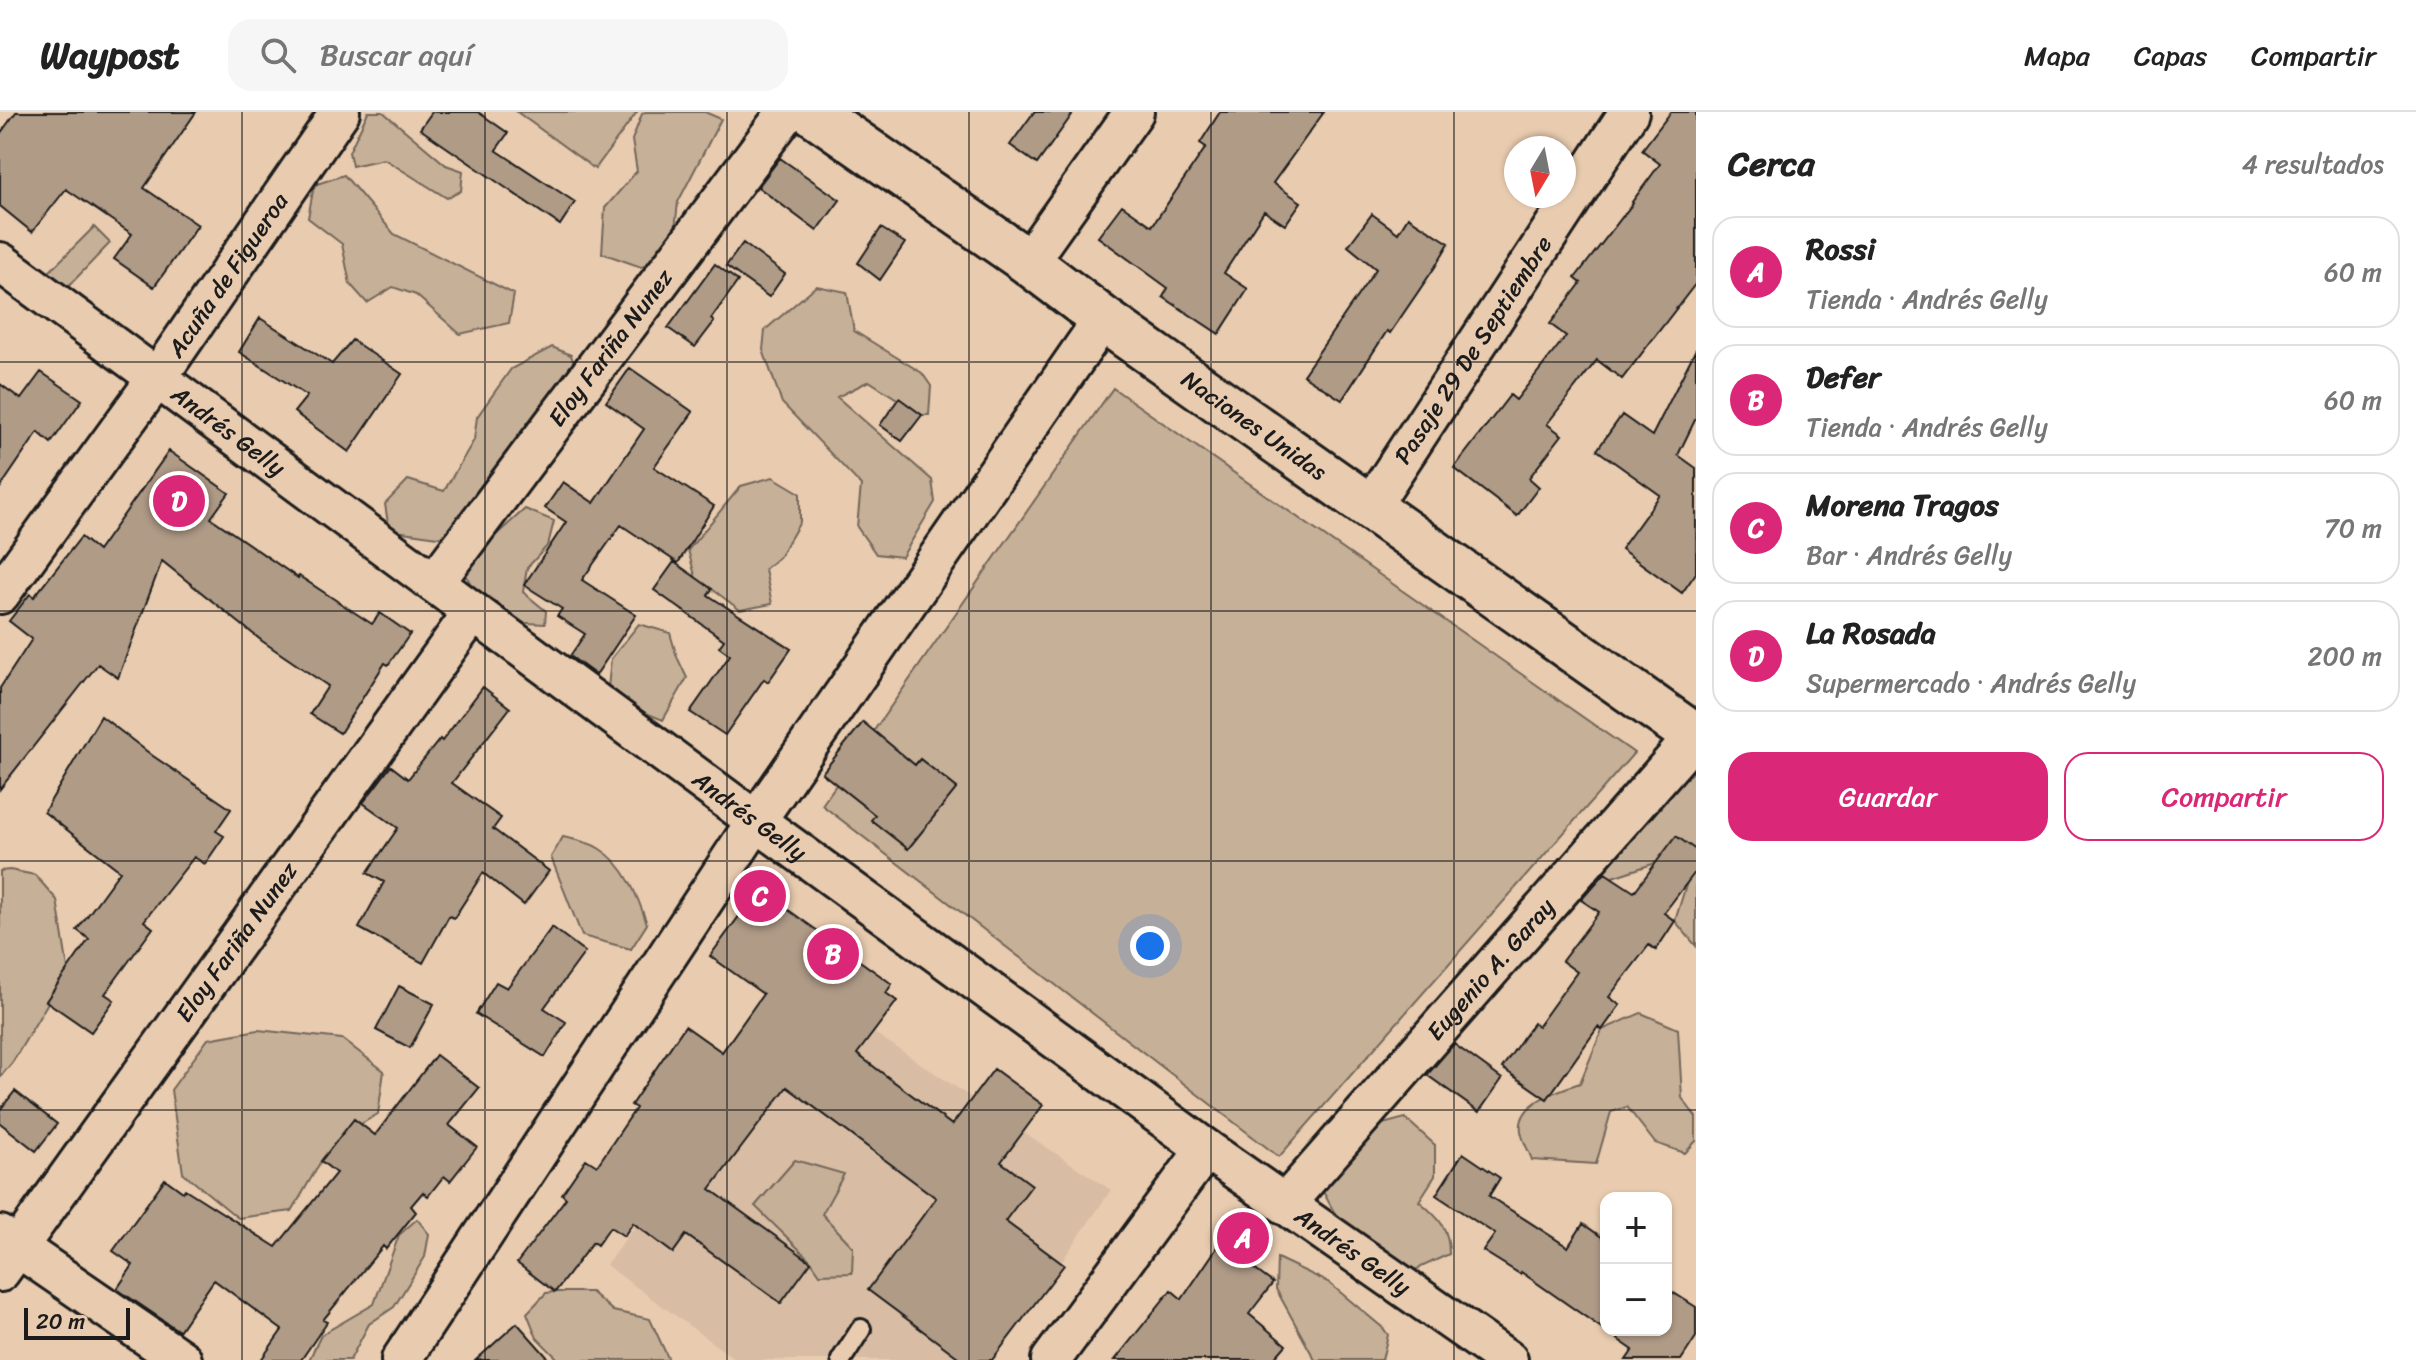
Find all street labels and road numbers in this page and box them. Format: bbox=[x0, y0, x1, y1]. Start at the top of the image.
street label: Acuña de Figueroa bbox=[155, 183, 300, 367]
street label: Pasaje 29 De Septiembre bbox=[1382, 227, 1564, 473]
street label: Eloy Fariña Nunez bbox=[537, 259, 684, 436]
street label: Naciones Unidas bbox=[1172, 359, 1336, 492]
street label: Andrés Gelly bbox=[161, 373, 295, 488]
street label: Andrés Gelly bbox=[682, 759, 816, 873]
street label: Eloy Fariña Nunez bbox=[164, 852, 309, 1031]
street label: Eugenio A. Garay bbox=[1416, 888, 1566, 1051]
street label: Andrés Gelly bbox=[1285, 1195, 1420, 1307]

